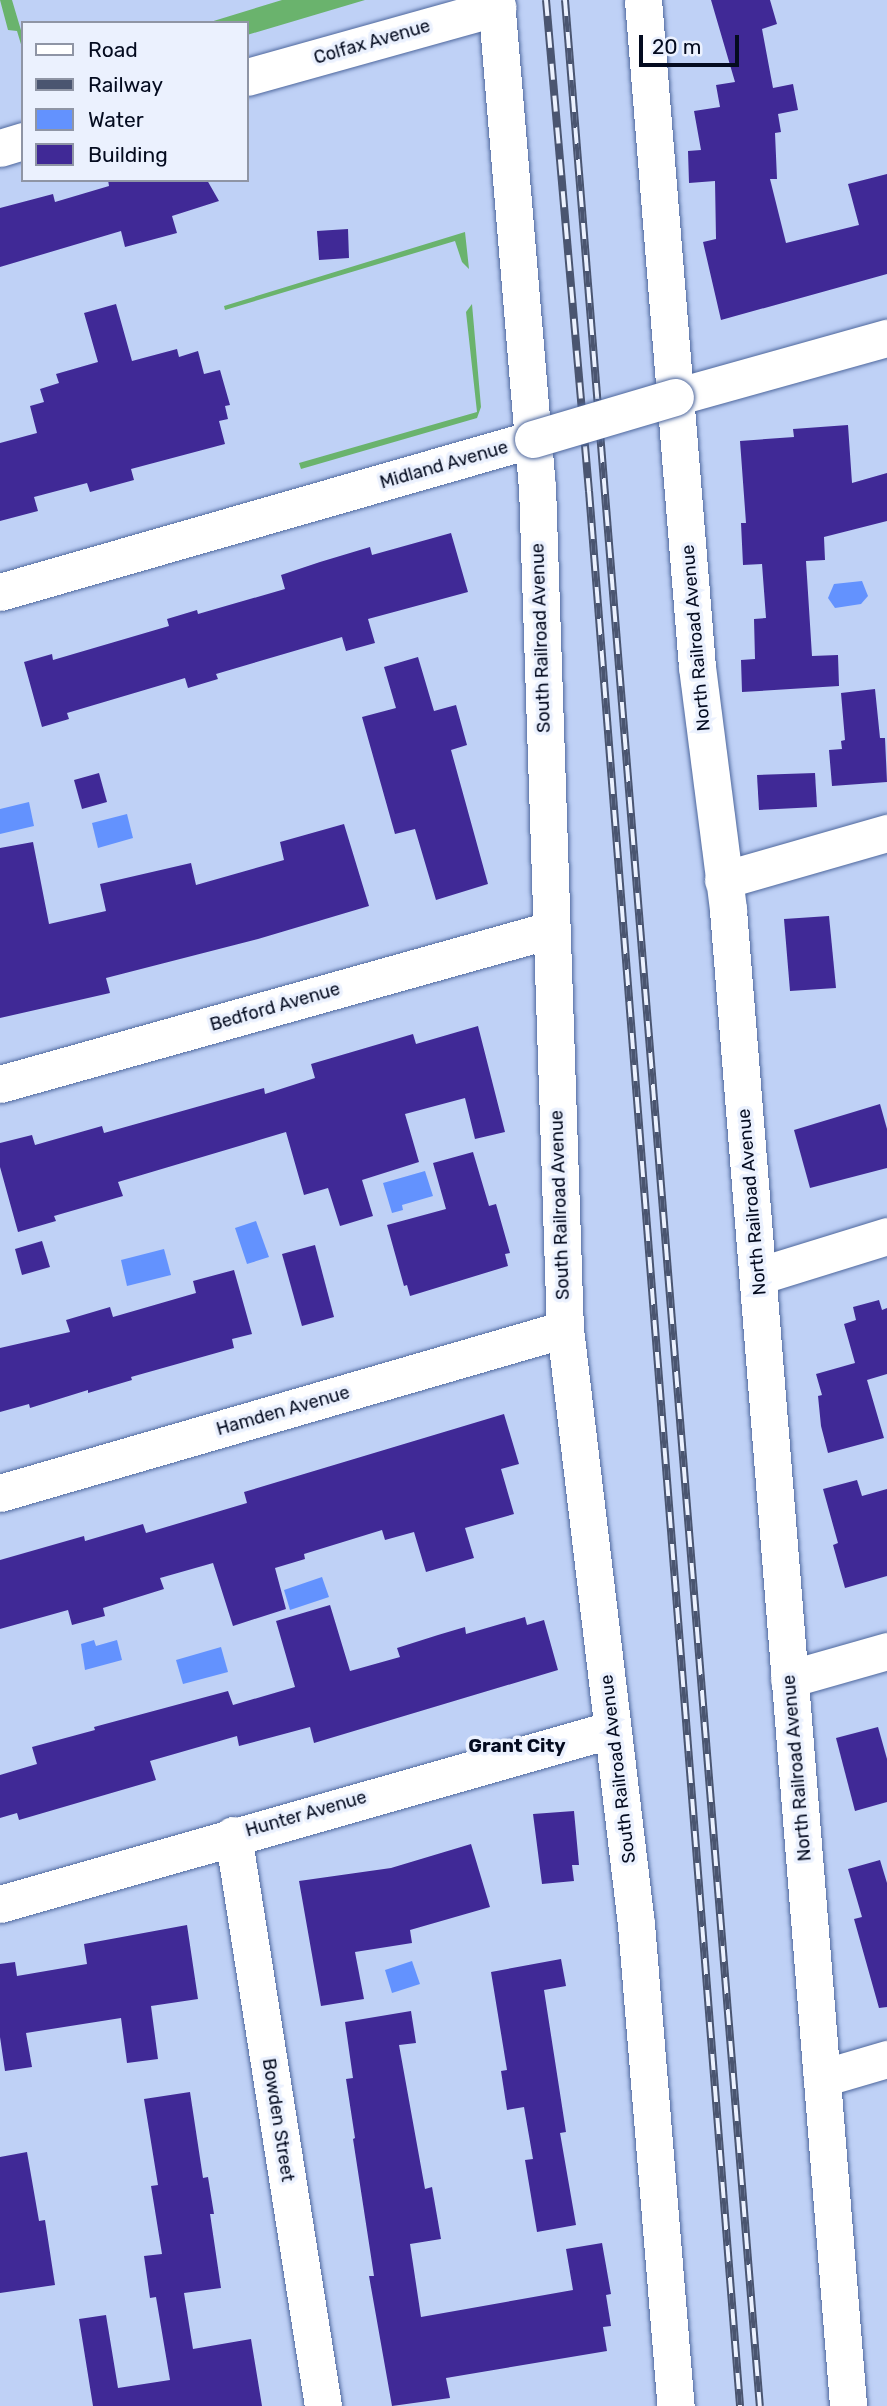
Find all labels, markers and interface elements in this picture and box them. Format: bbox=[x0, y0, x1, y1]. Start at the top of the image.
street label: Colfax Avenue bbox=[311, 15, 433, 69]
legend bbox=[21, 21, 248, 182]
scale bar bbox=[642, 21, 742, 65]
text: 20 m bbox=[652, 34, 701, 59]
text: Road bbox=[88, 37, 138, 62]
text: Railway bbox=[88, 72, 163, 97]
text: Water bbox=[88, 107, 144, 132]
text: Building bbox=[88, 142, 168, 167]
street label: Midland Avenue bbox=[377, 436, 511, 494]
street label: South Railroad Avenue bbox=[527, 543, 555, 733]
street label: North Railroad Avenue bbox=[677, 544, 715, 732]
street label: Bedford Avenue bbox=[207, 978, 343, 1036]
street label: North Railroad Avenue bbox=[733, 1108, 771, 1296]
street label: South Railroad Avenue bbox=[546, 1110, 574, 1300]
street label: Hamden Avenue bbox=[214, 1382, 352, 1440]
street label: South Railroad Avenue bbox=[596, 1673, 640, 1865]
street label: North Railroad Avenue bbox=[778, 1674, 816, 1862]
district label: Grant City bbox=[468, 1735, 566, 1757]
street label: Hunter Avenue bbox=[243, 1786, 369, 1842]
street label: Bowden Street bbox=[258, 2057, 298, 2183]

